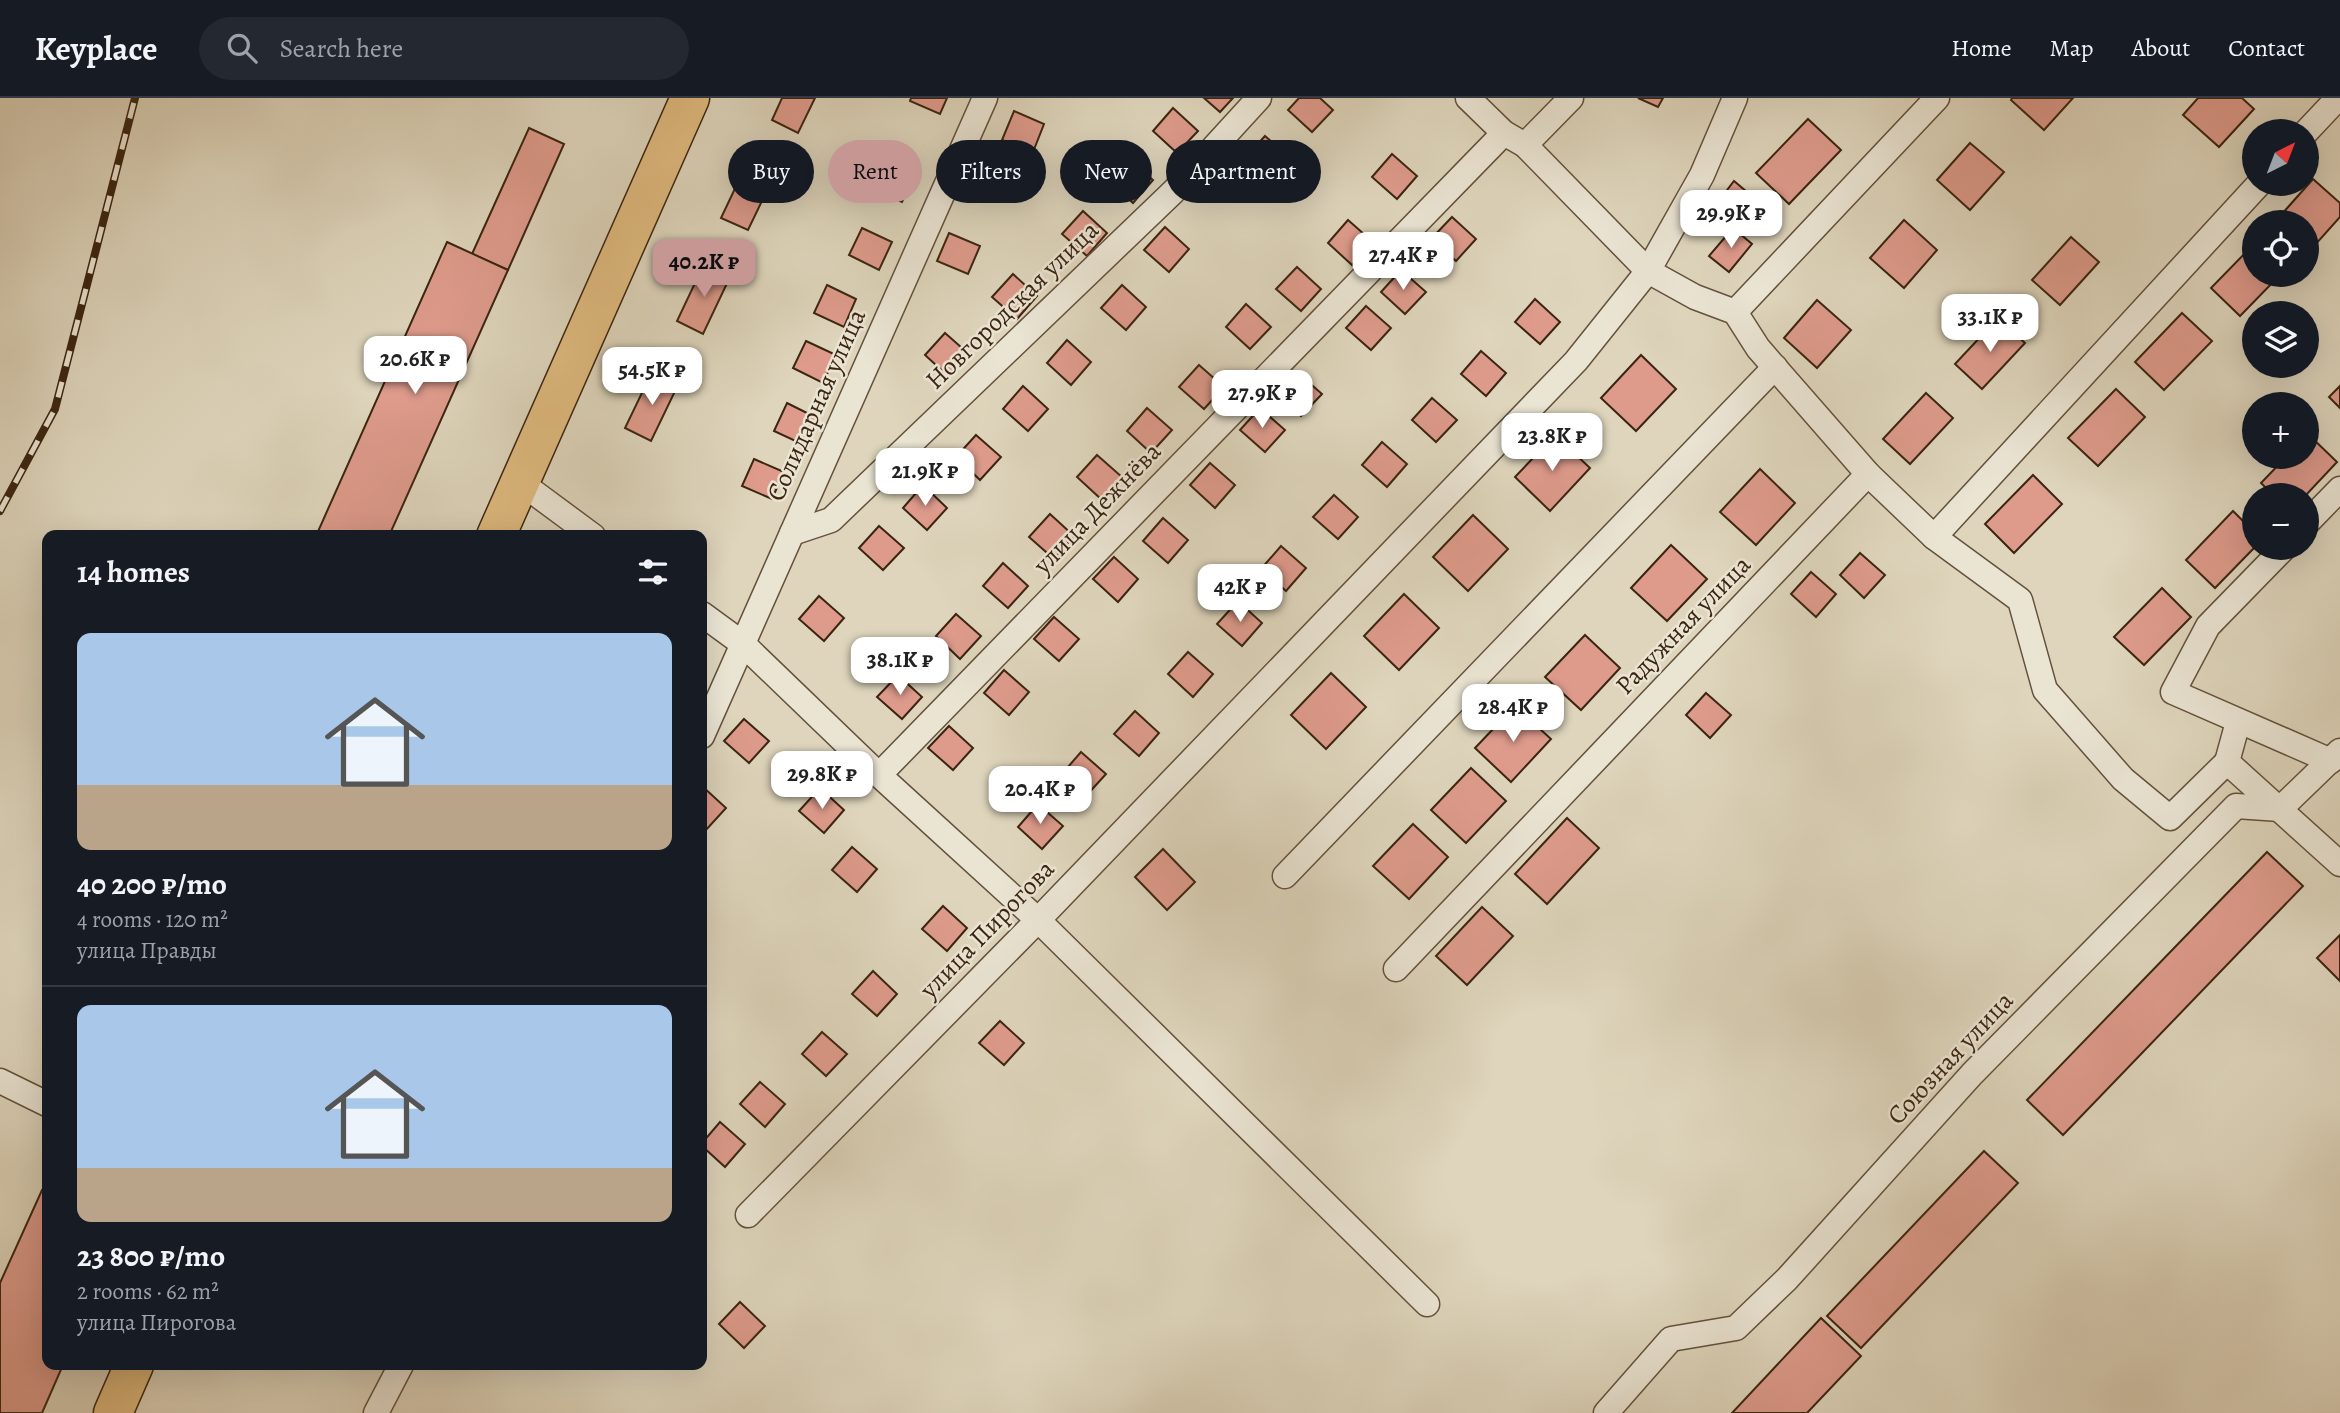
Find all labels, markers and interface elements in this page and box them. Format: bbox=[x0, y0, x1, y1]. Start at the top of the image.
search box bbox=[199, 17, 689, 80]
text: Keyplace bbox=[35, 26, 157, 71]
icon: search bbox=[223, 29, 261, 67]
text: Search here bbox=[279, 31, 403, 66]
text: Home bbox=[1951, 32, 2012, 64]
text: Map bbox=[2050, 32, 2094, 64]
text: About bbox=[2132, 32, 2190, 64]
text: Contact bbox=[2228, 32, 2305, 64]
north arrow bbox=[2242, 119, 2319, 196]
map controls bbox=[2242, 119, 2319, 560]
chip: Buy bbox=[728, 140, 814, 203]
chip: Rent bbox=[828, 140, 922, 203]
chip: Filters bbox=[936, 140, 1046, 203]
chip: New bbox=[1060, 140, 1152, 203]
chip: Apartment bbox=[1166, 140, 1321, 203]
pin: 29.9K ₽ bbox=[1666, 190, 1796, 250]
text: 29.9K ₽ bbox=[1696, 197, 1766, 228]
button: locate bbox=[2242, 210, 2319, 287]
street label: Новгородская улица bbox=[918, 213, 1106, 397]
pin: 27.4K ₽ bbox=[1338, 232, 1468, 292]
text: 27.4K ₽ bbox=[1369, 239, 1437, 270]
pin: 40.2K ₽ bbox=[639, 240, 769, 299]
text: 40.2K ₽ bbox=[669, 246, 739, 277]
pin: 33.1K ₽ bbox=[1925, 294, 2055, 354]
text: 33.1K ₽ bbox=[1957, 301, 2023, 332]
button: layers bbox=[2242, 301, 2319, 378]
street label: Солидарная улица bbox=[758, 303, 874, 507]
pin: 20.6K ₽ bbox=[350, 336, 480, 396]
text: 20.6K ₽ bbox=[380, 343, 450, 374]
pin: 54.5K ₽ bbox=[587, 348, 717, 407]
text: 54.5K ₽ bbox=[618, 354, 686, 385]
pin: 27.9K ₽ bbox=[1197, 370, 1327, 430]
text: 27.9K ₽ bbox=[1228, 377, 1296, 408]
button: + bbox=[2242, 392, 2319, 469]
pin: 23.8K ₽ bbox=[1487, 414, 1617, 473]
text: 23.8K ₽ bbox=[1517, 420, 1587, 451]
street label: улица Дежнёва bbox=[1025, 435, 1169, 582]
pin: 21.9K ₽ bbox=[860, 448, 990, 508]
text: 21.9K ₽ bbox=[891, 455, 959, 486]
button: − bbox=[2242, 483, 2319, 560]
street label: Радужная улица bbox=[1608, 548, 1758, 702]
text: 14 homes bbox=[77, 552, 190, 592]
icon: filters bbox=[634, 553, 672, 591]
pin: 42K ₽ bbox=[1191, 564, 1289, 624]
text: 42K ₽ bbox=[1214, 571, 1266, 602]
pin: 38.1K ₽ bbox=[835, 638, 965, 697]
text: 38.1K ₽ bbox=[867, 644, 933, 675]
icon: home bbox=[312, 679, 438, 805]
pin: 28.4K ₽ bbox=[1448, 684, 1578, 744]
text: 28.4K ₽ bbox=[1478, 691, 1548, 722]
pin: 29.8K ₽ bbox=[757, 752, 887, 811]
text: 29.8K ₽ bbox=[787, 758, 857, 789]
pin: 20.4K ₽ bbox=[975, 766, 1105, 826]
text: 20.4K ₽ bbox=[1005, 773, 1075, 804]
street label: улица Пирогова bbox=[911, 852, 1062, 1007]
text: 40 200 ₽/mo bbox=[77, 864, 227, 904]
text: 4 rooms · 120 m² bbox=[77, 904, 228, 935]
text: улица Правды bbox=[77, 935, 217, 966]
street label: Союзная улица bbox=[1879, 984, 2021, 1132]
icon: home bbox=[312, 1051, 438, 1177]
text: 23 800 ₽/mo bbox=[77, 1236, 225, 1276]
text: 2 rooms · 62 m² bbox=[77, 1276, 219, 1307]
text: улица Пирогова bbox=[77, 1307, 236, 1338]

